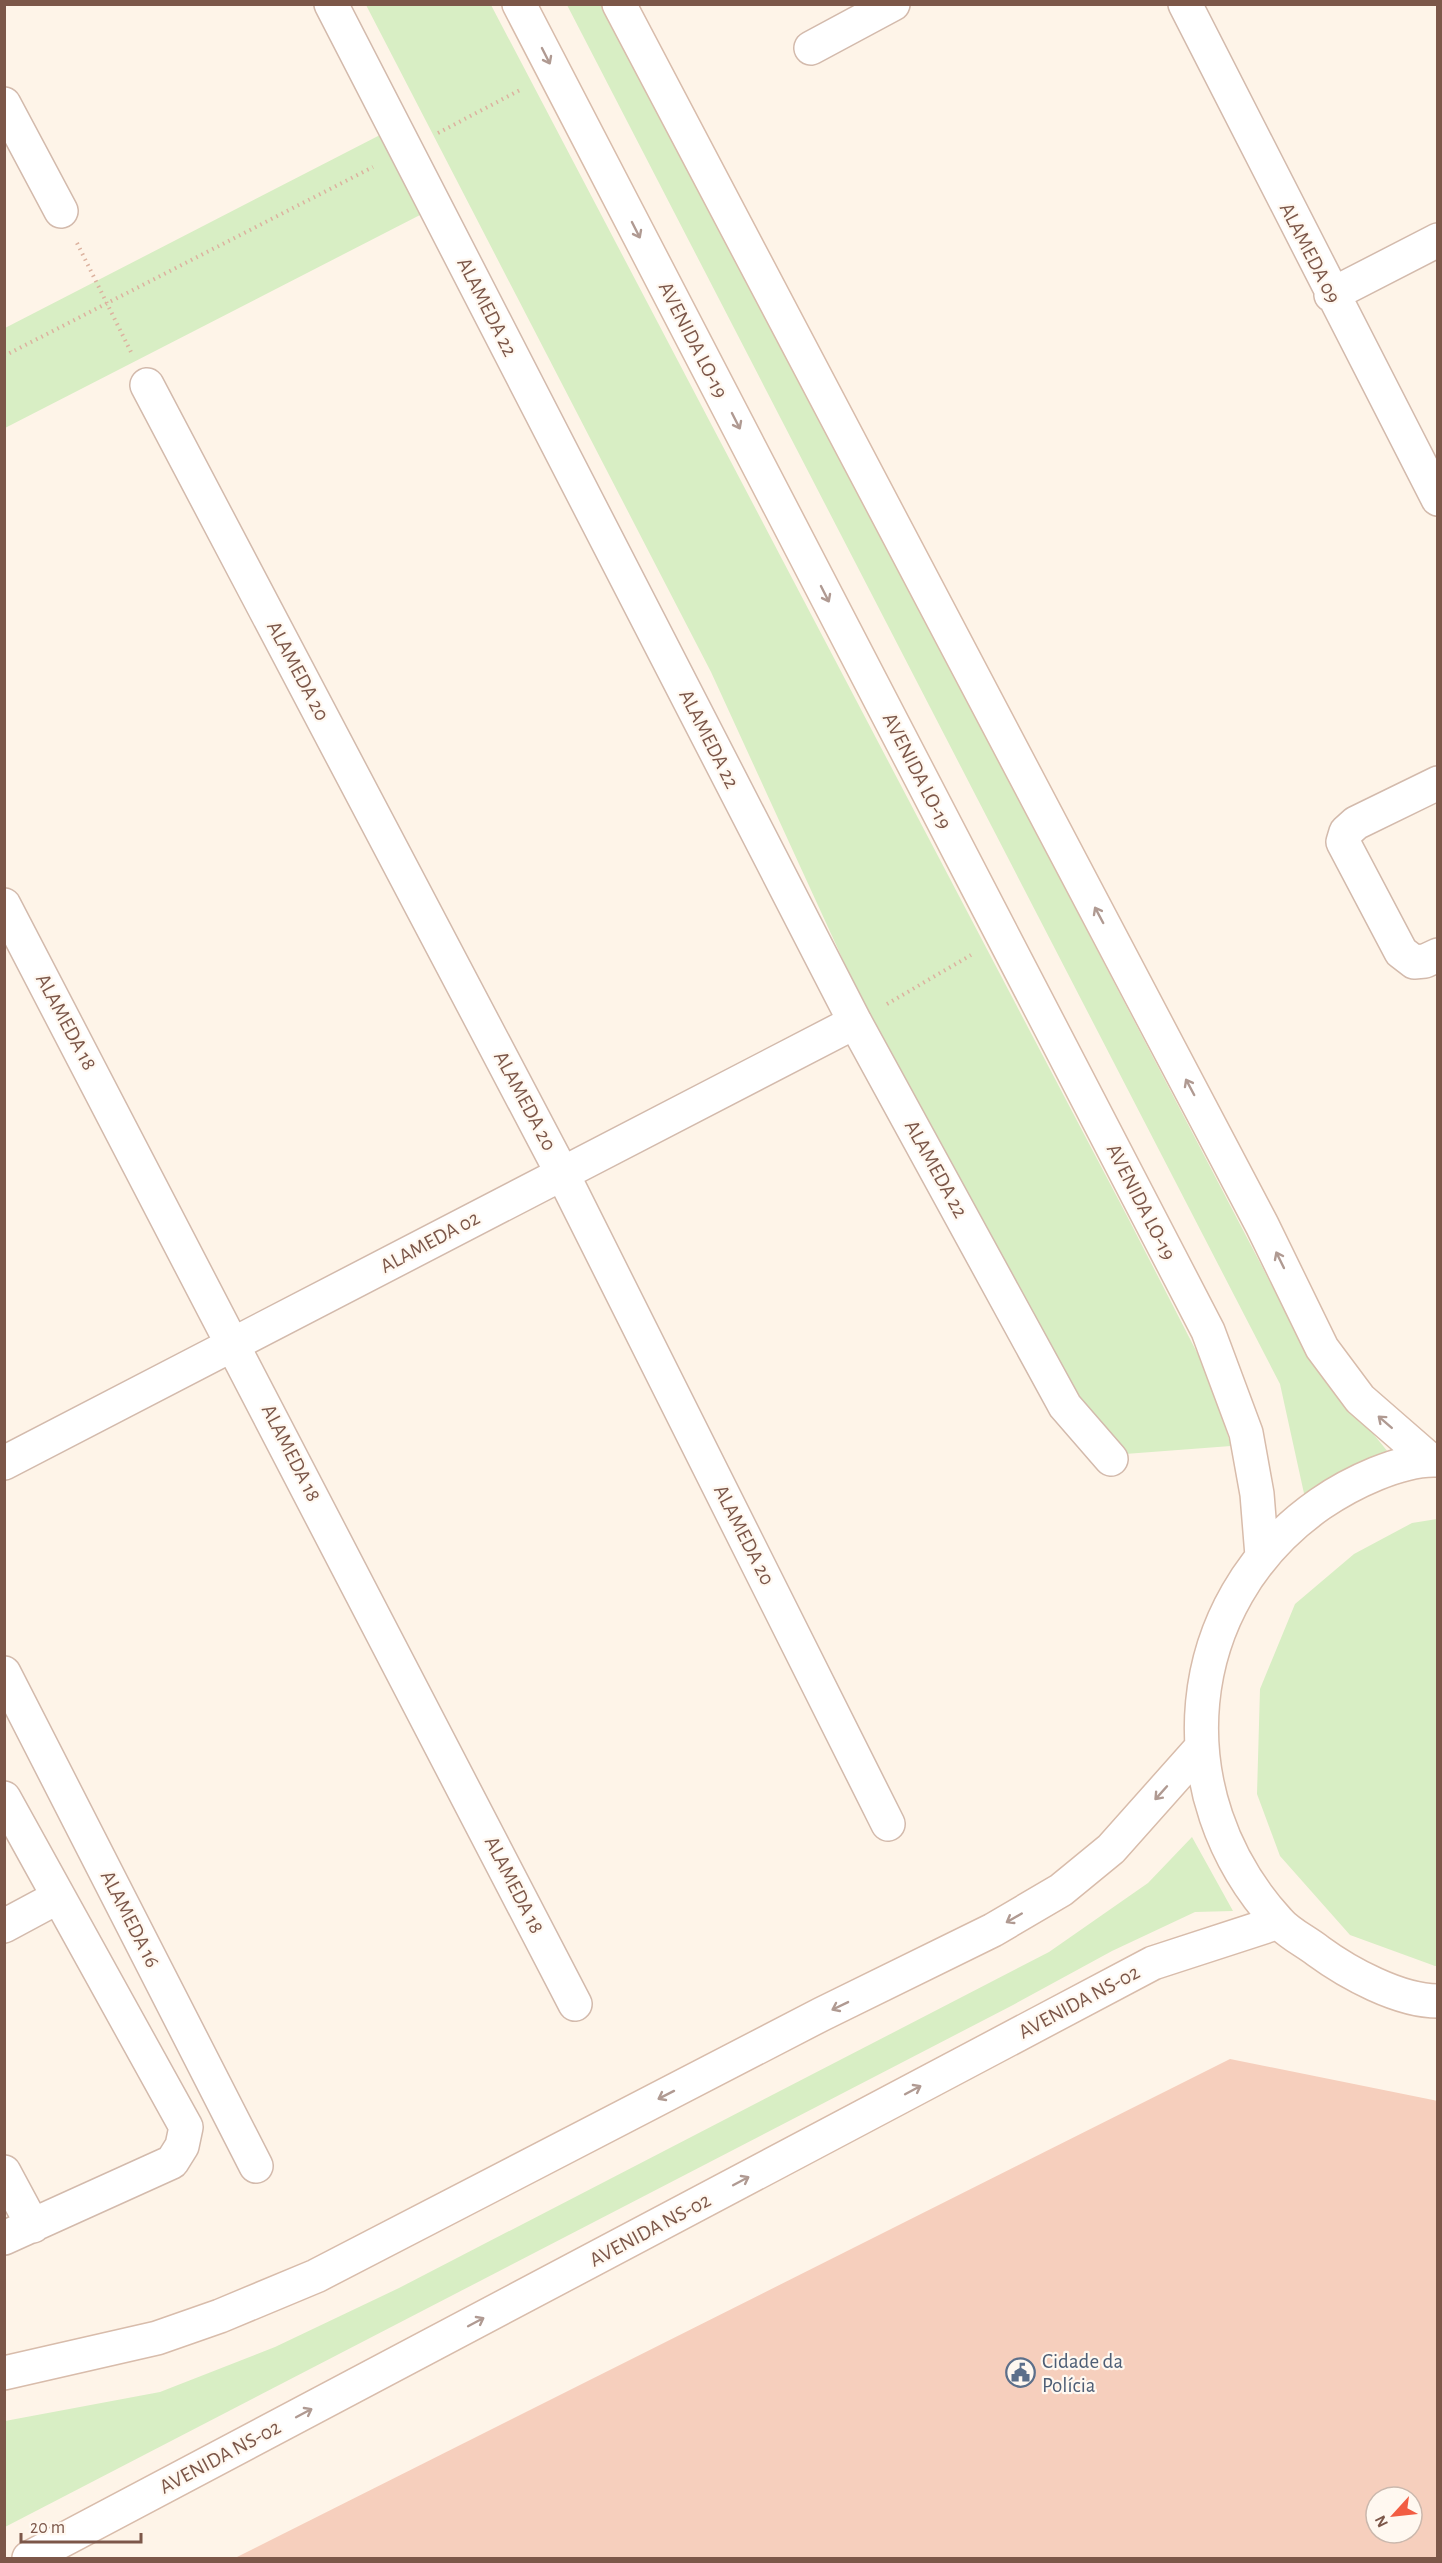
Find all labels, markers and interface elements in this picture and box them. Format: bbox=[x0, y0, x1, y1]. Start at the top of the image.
one-way arrow bbox=[541, 47, 552, 65]
street label: ALAMEDA 09 bbox=[1276, 199, 1344, 307]
one-way arrow bbox=[631, 220, 642, 238]
street label: ALAMEDA 22 bbox=[453, 254, 521, 360]
street label: AVENIDA LO-19 bbox=[655, 278, 731, 402]
one-way arrow bbox=[730, 412, 742, 430]
one-way arrow bbox=[820, 585, 832, 603]
street label: ALAMEDA 20 bbox=[263, 618, 333, 724]
street label: ALAMEDA 22 bbox=[675, 686, 743, 792]
street label: AVENIDA LO-19 bbox=[879, 709, 955, 833]
one-way arrow bbox=[1093, 906, 1104, 924]
street label: ALAMEDA 18 bbox=[32, 970, 100, 1074]
street label: ALAMEDA 20 bbox=[490, 1048, 560, 1154]
one-way arrow bbox=[1184, 1079, 1195, 1097]
street label: ALAMEDA 22 bbox=[901, 1117, 971, 1221]
street label: AVENIDA LO-19 bbox=[1103, 1140, 1179, 1264]
street label: ALAMEDA 02 bbox=[377, 1207, 483, 1277]
one-way arrow bbox=[1273, 1252, 1285, 1270]
street label: ALAMEDA 18 bbox=[258, 1401, 324, 1505]
one-way arrow bbox=[1377, 1415, 1393, 1428]
street label: ALAMEDA 20 bbox=[710, 1482, 778, 1588]
one-way arrow bbox=[1154, 1785, 1168, 1800]
street label: ALAMEDA 18 bbox=[481, 1833, 547, 1937]
street label: ALAMEDA 16 bbox=[97, 1867, 163, 1971]
one-way arrow bbox=[1006, 1912, 1023, 1924]
street label: AVENIDA NS-02 bbox=[1015, 1961, 1143, 2043]
one-way arrow bbox=[831, 2000, 849, 2012]
one-way arrow bbox=[904, 2084, 922, 2095]
one-way arrow bbox=[658, 2090, 676, 2101]
one-way arrow bbox=[732, 2175, 749, 2187]
street label: AVENIDA NS-02 bbox=[586, 2189, 714, 2271]
one-way arrow bbox=[467, 2316, 484, 2328]
place label: Cidade da Polícia bbox=[1042, 2351, 1123, 2396]
public building icon: Cidade da Polícia bbox=[1005, 2357, 1037, 2389]
one-way arrow bbox=[294, 2407, 312, 2418]
street label: AVENIDA NS-02 bbox=[156, 2416, 284, 2498]
north arrow bbox=[1364, 2485, 1424, 2545]
scale bar bbox=[21, 2506, 141, 2544]
text: N bbox=[1372, 2513, 1391, 2530]
text: 20 m bbox=[30, 2519, 65, 2537]

